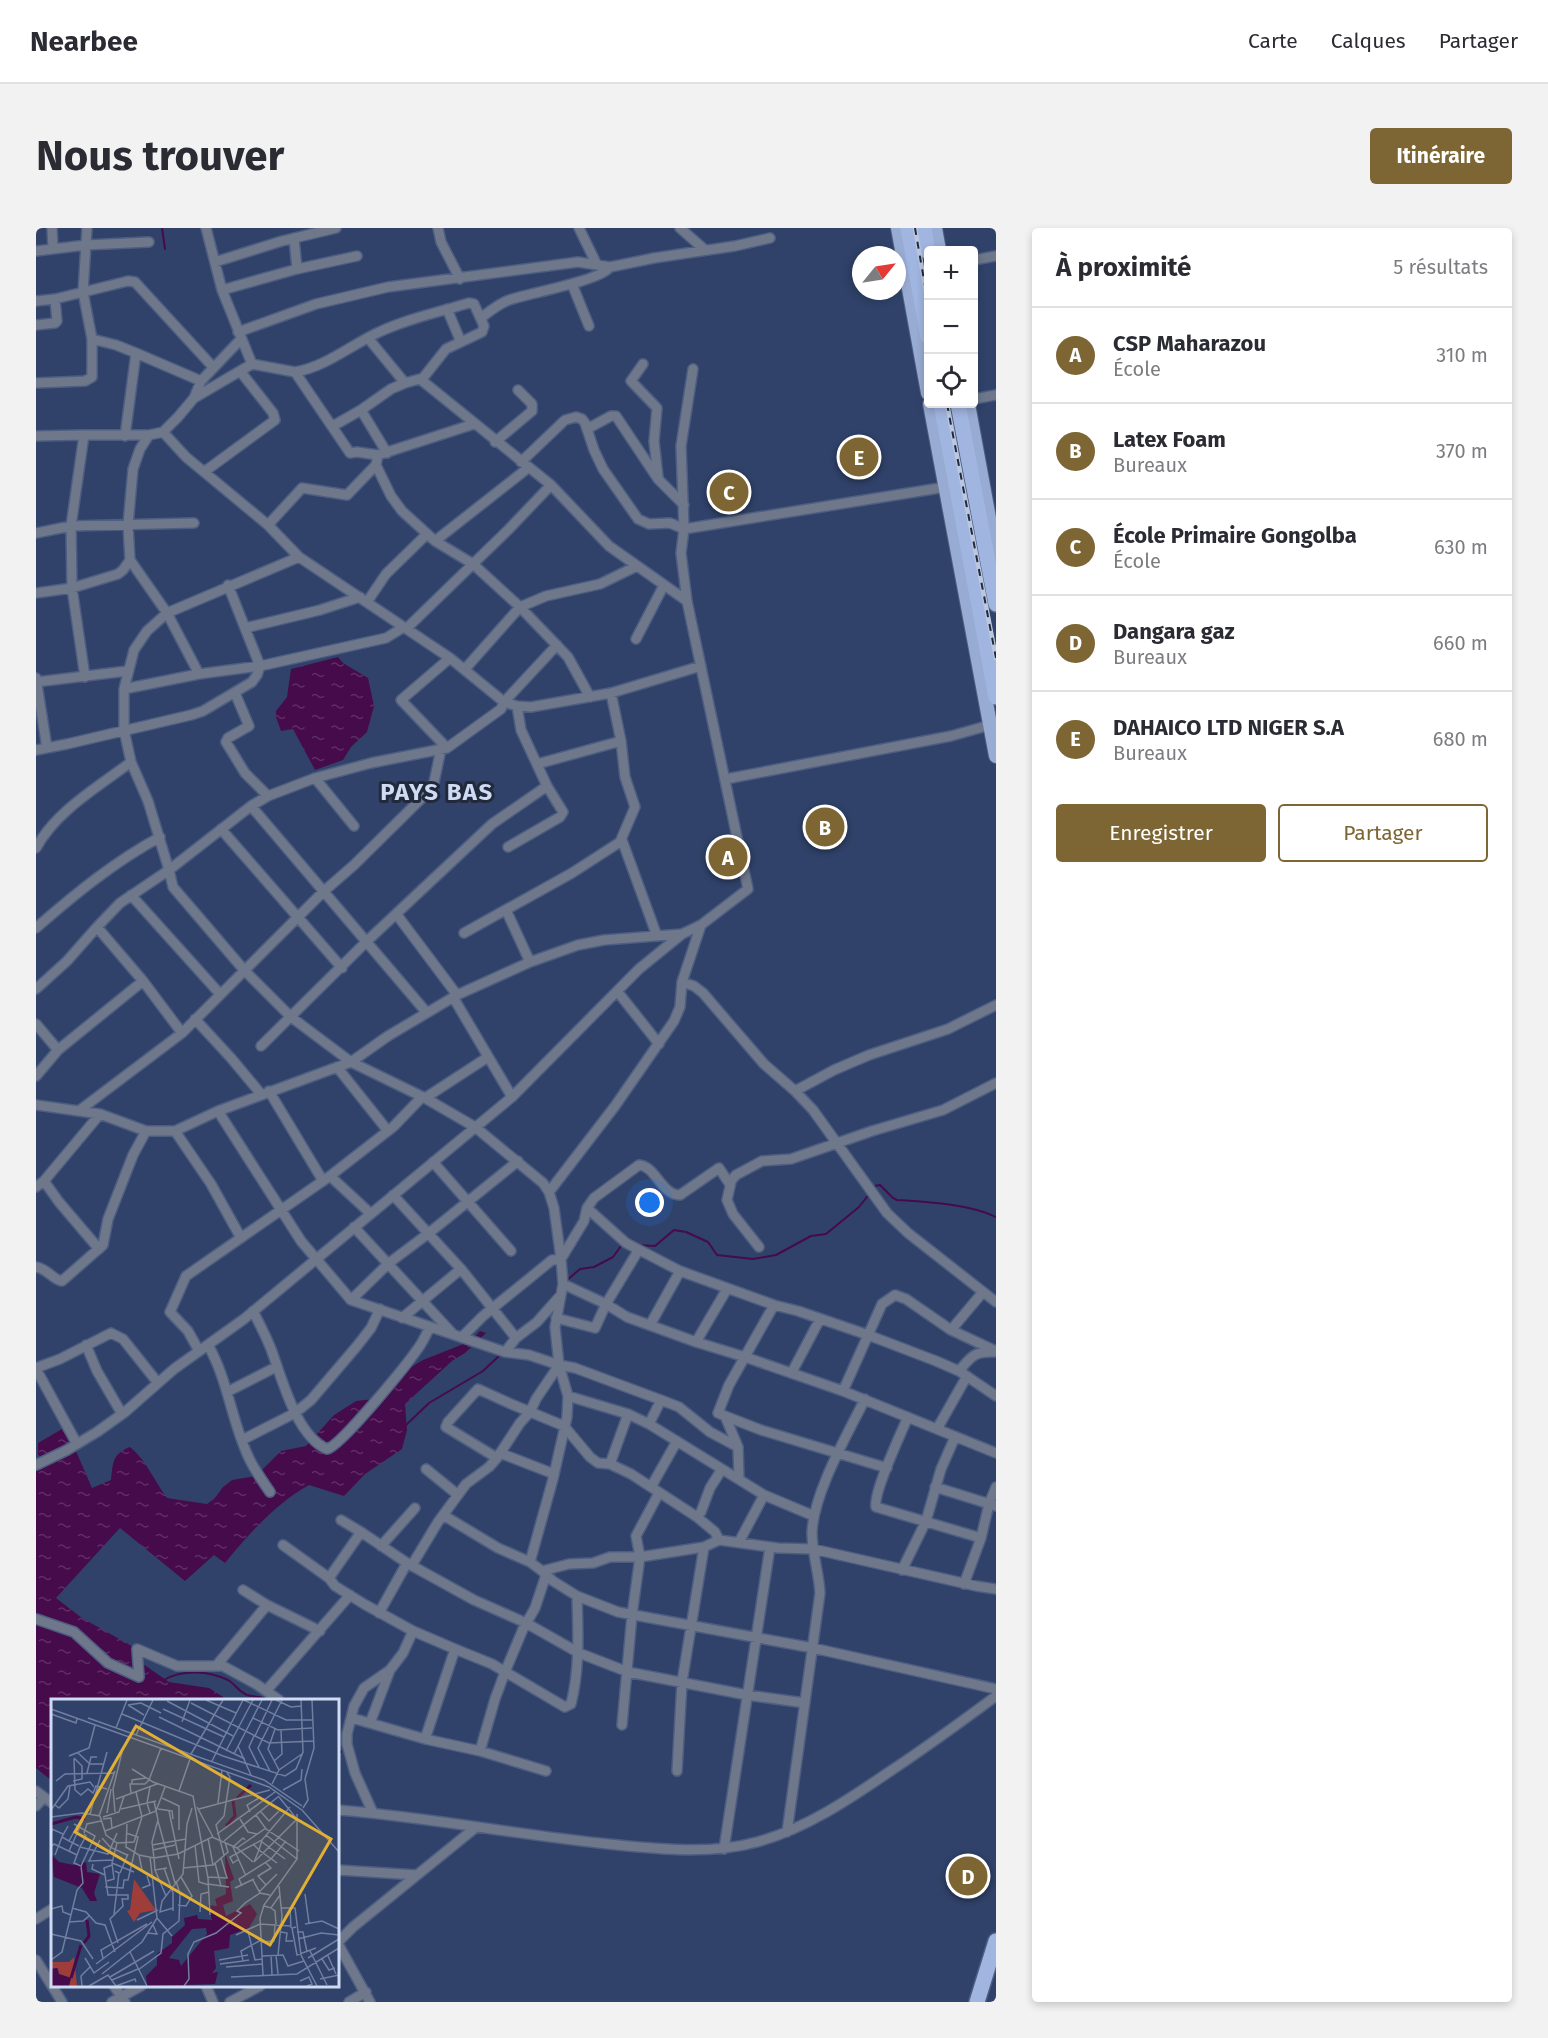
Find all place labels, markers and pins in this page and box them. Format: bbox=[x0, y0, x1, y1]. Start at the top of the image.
pin: E bbox=[840, 434, 878, 480]
pin: C bbox=[710, 470, 748, 514]
pin: B bbox=[806, 804, 844, 850]
pin: A bbox=[708, 834, 748, 880]
pin: D bbox=[948, 1854, 988, 1898]

